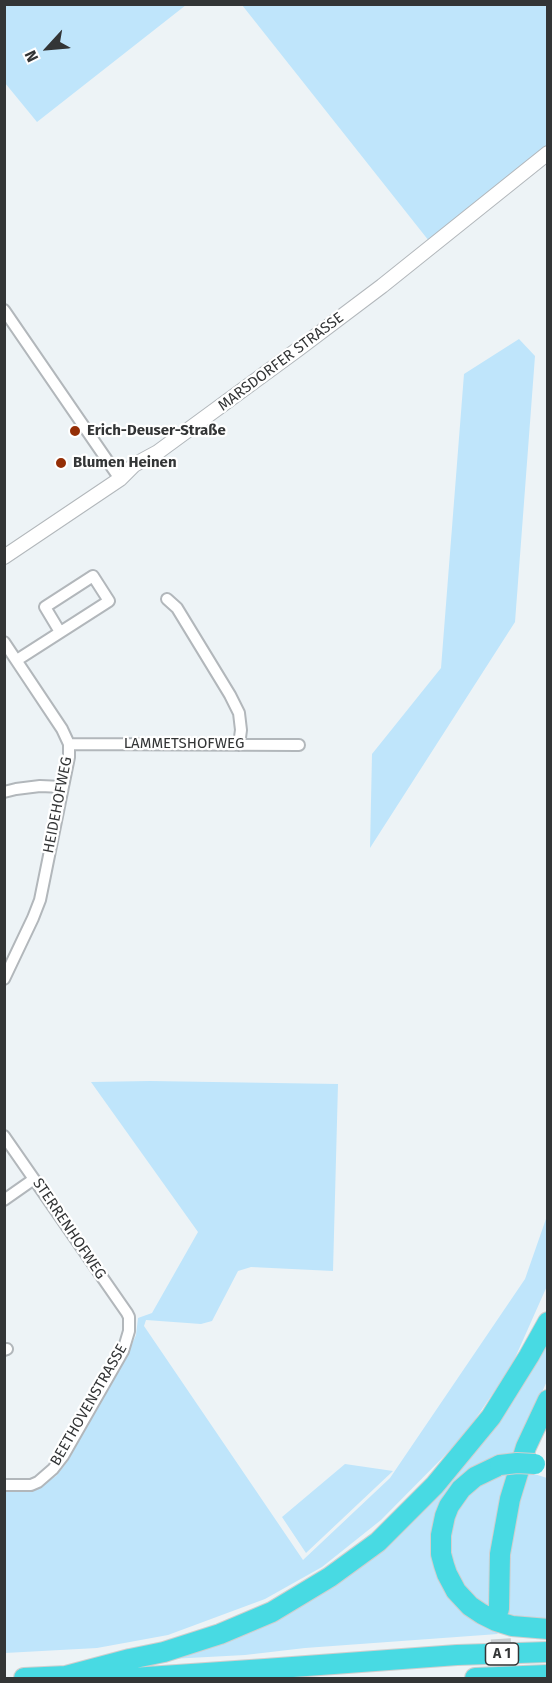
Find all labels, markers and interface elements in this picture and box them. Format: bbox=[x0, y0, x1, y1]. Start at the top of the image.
north arrow bbox=[18, 18, 78, 78]
text: N bbox=[21, 47, 42, 65]
street label: MARSDORFER STRASSE bbox=[215, 309, 347, 415]
place label: Erich-Deuser-Straße bbox=[87, 422, 226, 440]
marker: Erich-Deuser-Straße bbox=[68, 424, 82, 438]
place label: Blumen Heinen bbox=[73, 454, 177, 472]
marker: Blumen Heinen bbox=[54, 456, 68, 470]
street label: LAMMETSHOFWEG bbox=[124, 735, 244, 753]
street label: HEIDEHOFWEG bbox=[40, 755, 76, 855]
street label: STERRENHOFWEG bbox=[29, 1175, 109, 1283]
street label: BEETHOVENSTRASSE bbox=[47, 1341, 131, 1469]
road number: A 1 bbox=[486, 1643, 518, 1665]

